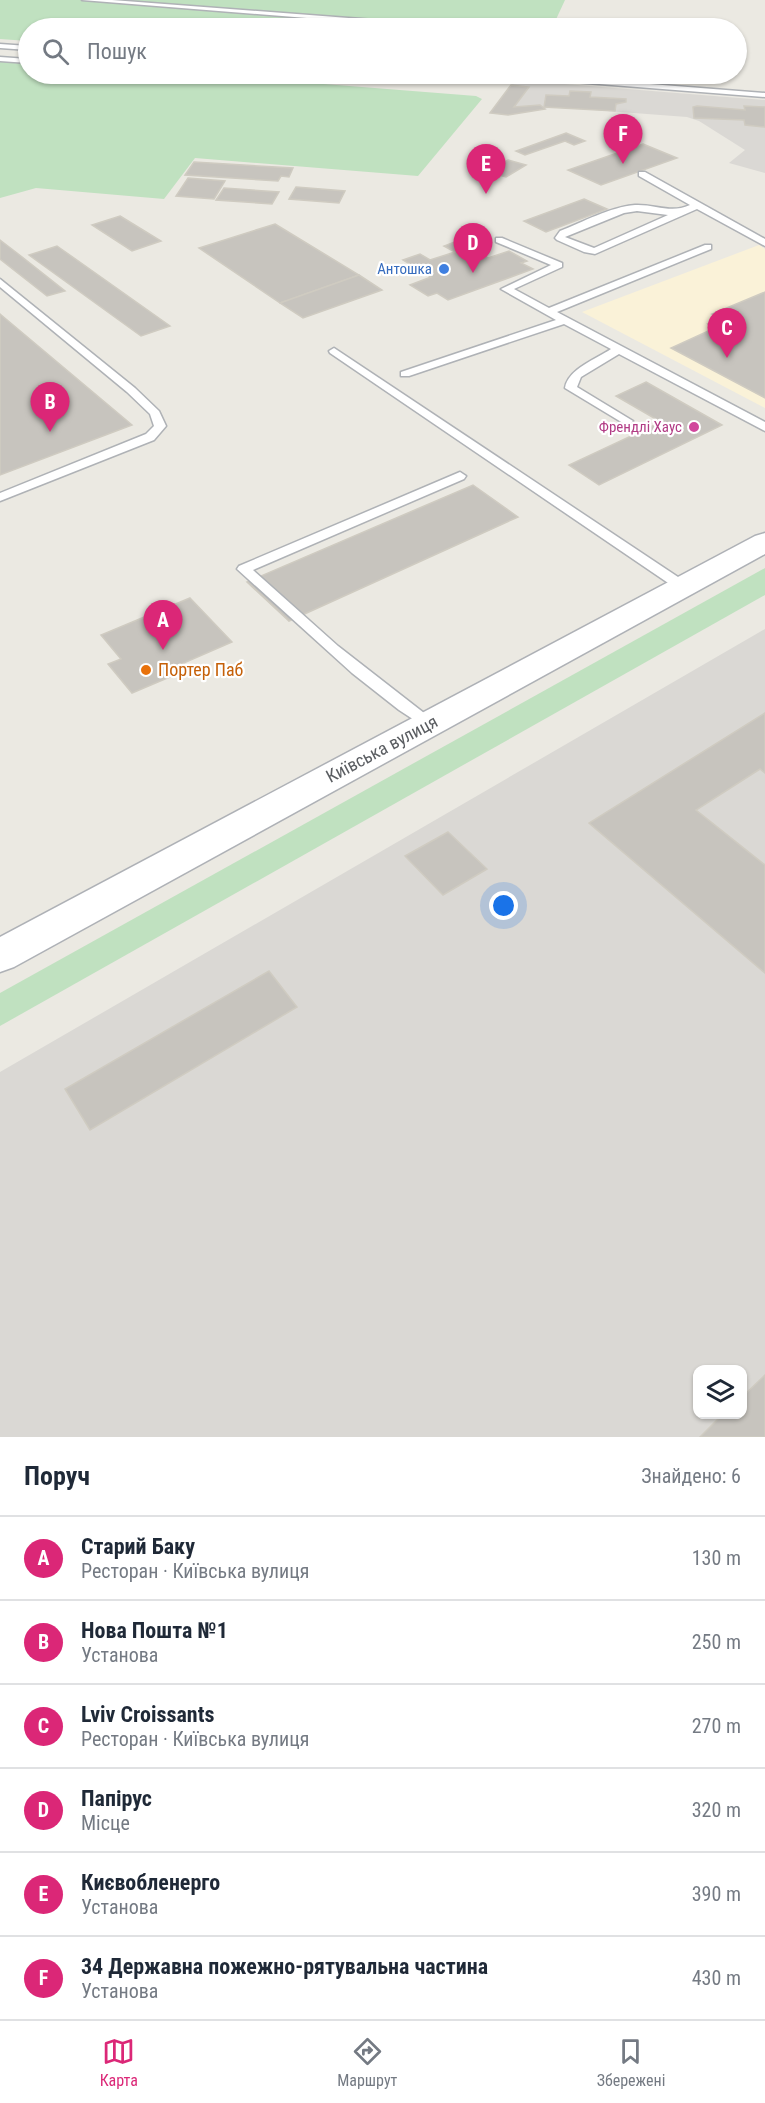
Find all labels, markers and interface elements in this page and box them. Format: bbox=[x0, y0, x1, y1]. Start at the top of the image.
search box bbox=[18, 18, 747, 84]
icon: search bbox=[39, 35, 72, 68]
text: Пошук bbox=[87, 39, 147, 64]
pin: F bbox=[604, 114, 642, 164]
pin: E bbox=[466, 144, 506, 194]
pin: D bbox=[454, 224, 492, 273]
place label: Антошка bbox=[377, 260, 432, 278]
marker: Антошка bbox=[437, 262, 451, 276]
pin: C bbox=[708, 308, 746, 358]
pin: B bbox=[31, 382, 70, 432]
place label: Френдлі Хаус bbox=[599, 418, 682, 436]
marker: Френдлі Хаус bbox=[687, 420, 701, 434]
pin: A bbox=[144, 600, 182, 650]
place label: Портер Паб bbox=[158, 659, 244, 680]
marker: Портер Паб bbox=[139, 663, 153, 677]
street label: Київська вулиця bbox=[322, 710, 441, 787]
your location bbox=[489, 891, 518, 920]
map controls bbox=[693, 1365, 747, 1419]
button: layers bbox=[693, 1365, 747, 1419]
text: Поруч bbox=[24, 1461, 90, 1491]
text: Знайдено: 6 bbox=[641, 1464, 741, 1488]
text: Старий Баку bbox=[81, 1534, 195, 1559]
text: A bbox=[38, 1546, 49, 1570]
text: 130 m bbox=[692, 1546, 741, 1570]
text: Ресторан · Київська вулиця bbox=[81, 1559, 309, 1583]
text: Нова Пошта №1 bbox=[81, 1618, 228, 1643]
text: B bbox=[38, 1630, 49, 1654]
text: 250 m bbox=[692, 1630, 741, 1654]
text: Установа bbox=[81, 1643, 158, 1667]
text: Lviv Croissants bbox=[81, 1702, 214, 1727]
text: C bbox=[38, 1714, 49, 1738]
text: 270 m bbox=[692, 1714, 741, 1738]
text: Ресторан · Київська вулиця bbox=[81, 1727, 309, 1751]
text: Папірус bbox=[81, 1786, 152, 1811]
text: D bbox=[38, 1798, 49, 1822]
text: 320 m bbox=[692, 1798, 741, 1822]
text: Місце bbox=[81, 1811, 130, 1835]
text: Києвобленерго bbox=[81, 1870, 220, 1895]
text: E bbox=[39, 1882, 48, 1906]
text: 390 m bbox=[692, 1882, 741, 1906]
text: Установа bbox=[81, 1895, 158, 1919]
text: 34 Державна пожежно-рятувальна частина bbox=[81, 1954, 488, 1979]
text: F bbox=[39, 1966, 48, 1990]
text: 430 m bbox=[692, 1966, 741, 1990]
text: Установа bbox=[81, 1979, 158, 2003]
tab: Карта bbox=[100, 2035, 138, 2090]
tab: Маршрут bbox=[337, 2035, 397, 2090]
tab: Збережені bbox=[597, 2035, 665, 2090]

